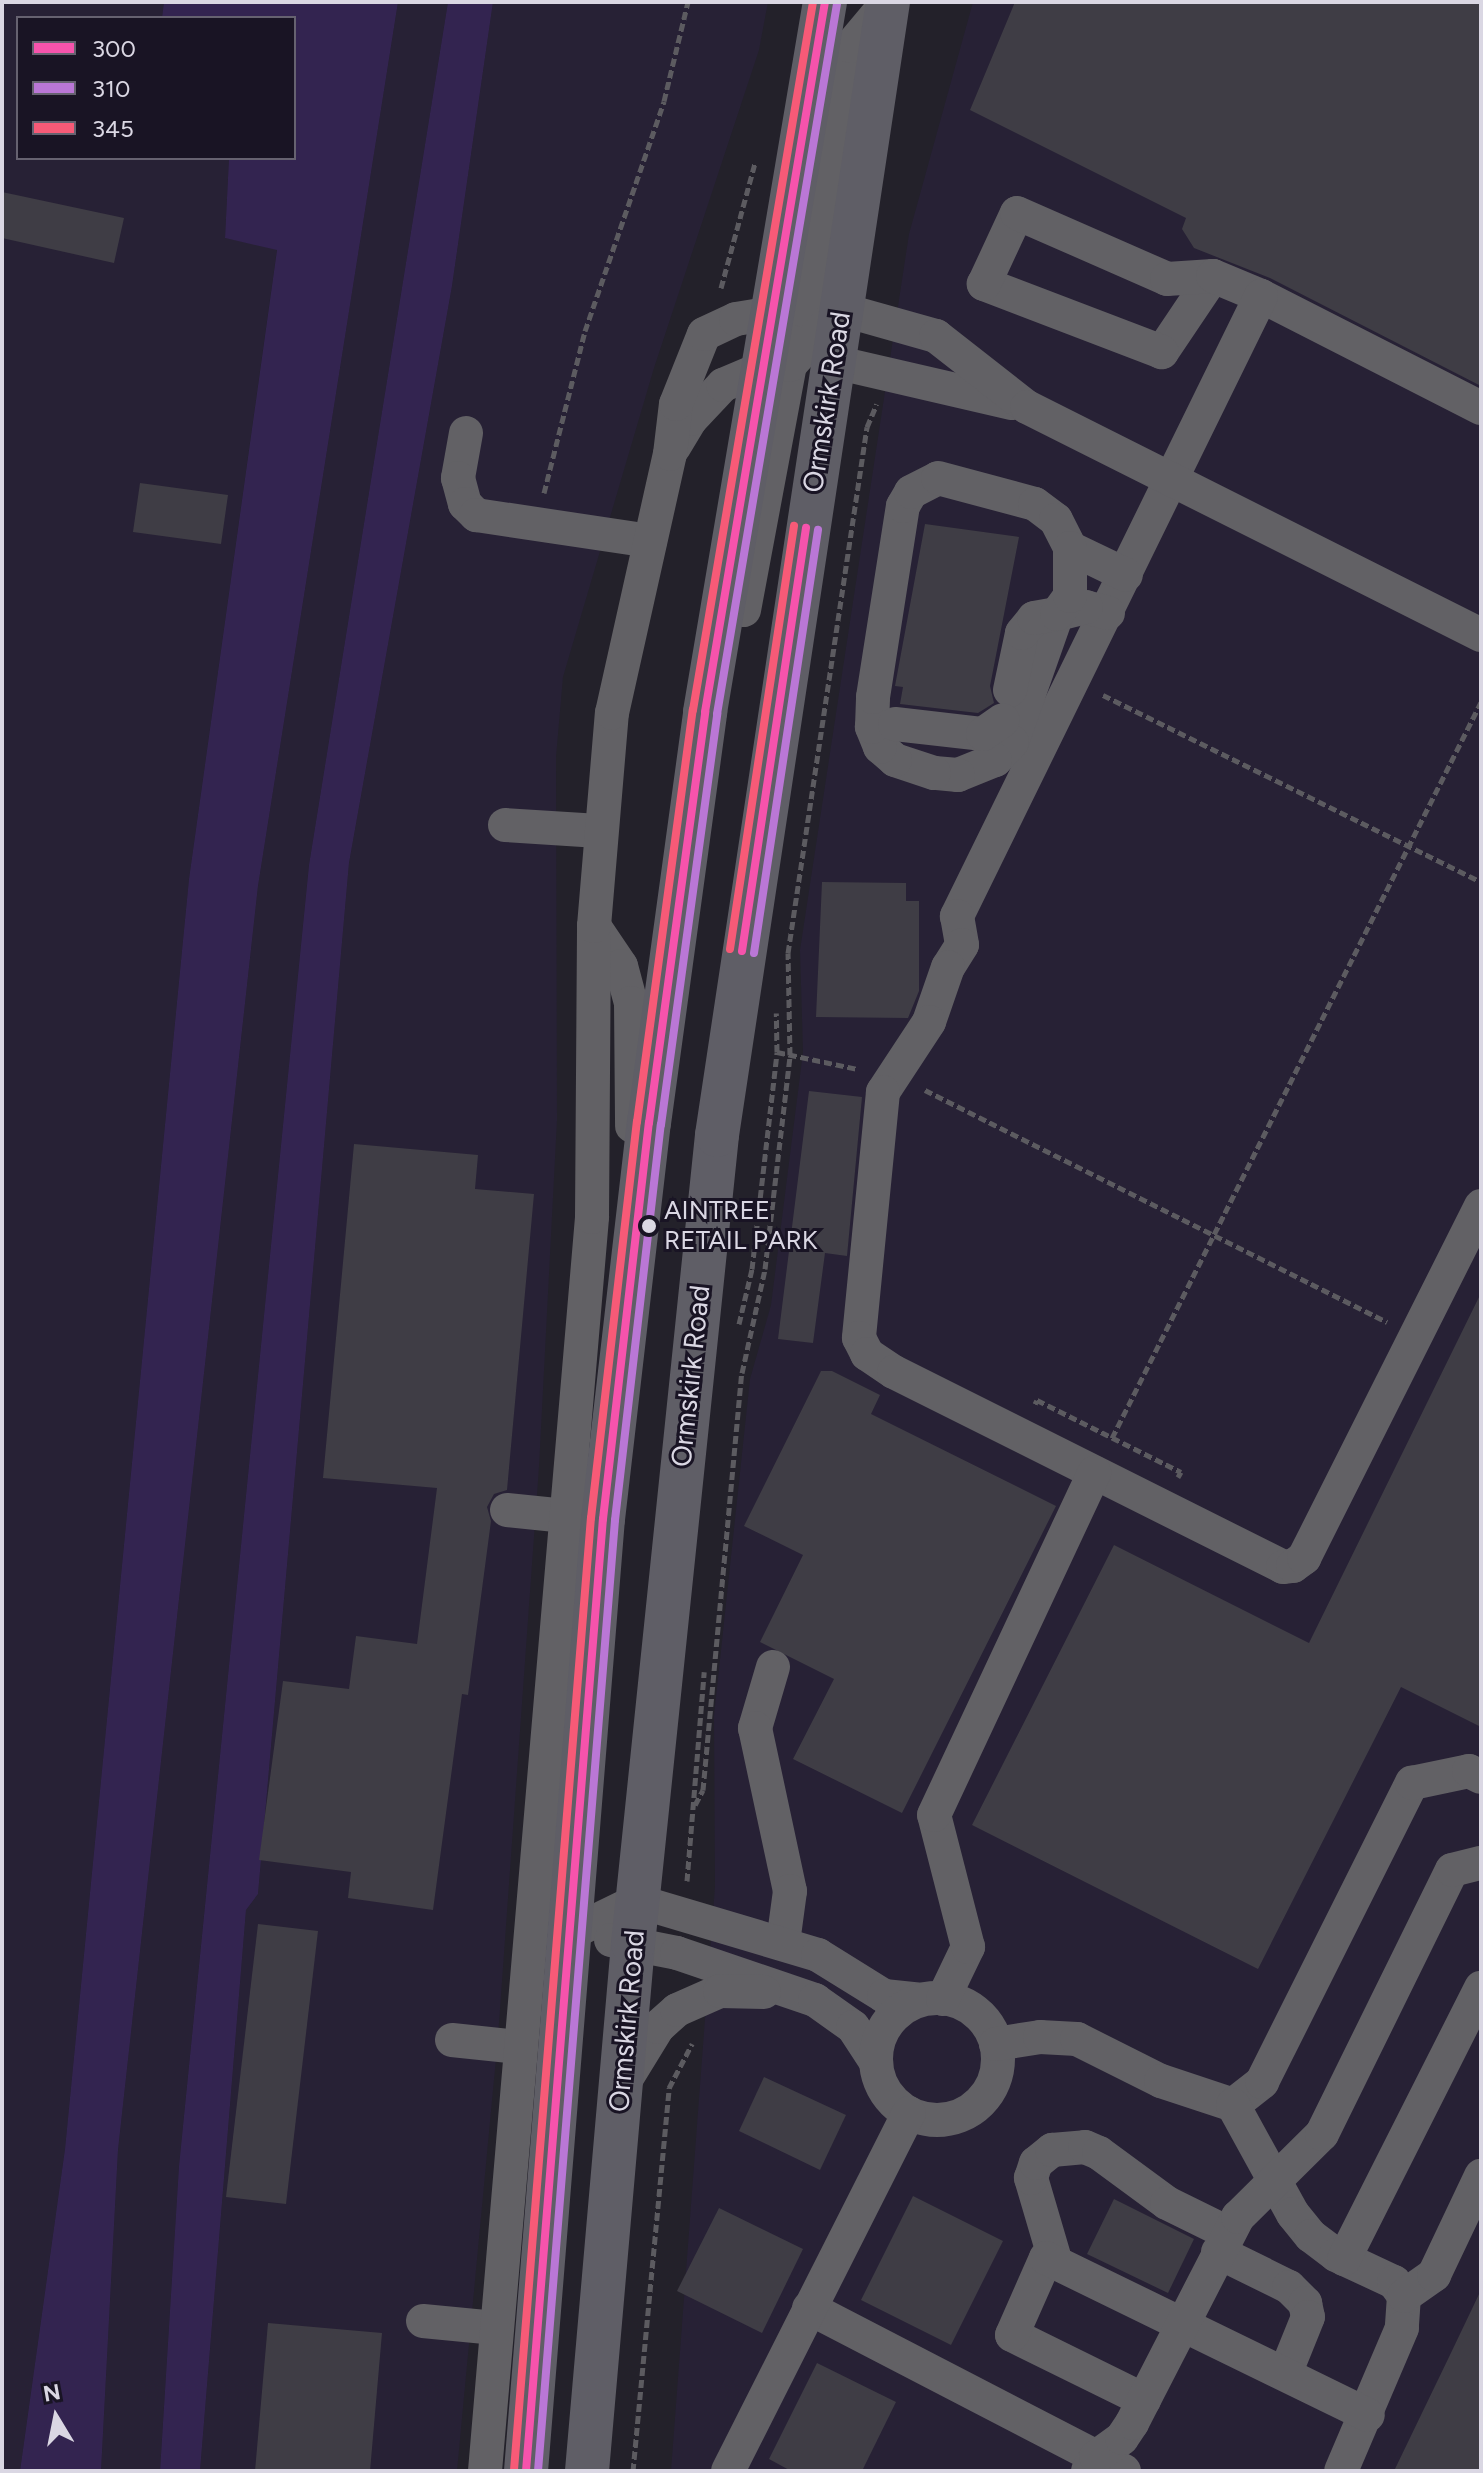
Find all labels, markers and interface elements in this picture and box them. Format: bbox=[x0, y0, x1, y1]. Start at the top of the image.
legend bbox=[16, 16, 296, 160]
text: 300 bbox=[92, 34, 136, 63]
text: 310 bbox=[92, 74, 130, 103]
text: 345 bbox=[92, 114, 134, 143]
street label: Ormskirk Road bbox=[795, 309, 857, 495]
place label: AINTREE RETAIL PARK bbox=[664, 1195, 818, 1256]
marker: AINTREE RETAIL PARK bbox=[641, 1218, 657, 1234]
street label: Ormskirk Road bbox=[664, 1283, 716, 1469]
street label: Ormskirk Road bbox=[601, 1929, 651, 2113]
north arrow bbox=[16, 2377, 96, 2457]
text: N bbox=[41, 2378, 62, 2408]

